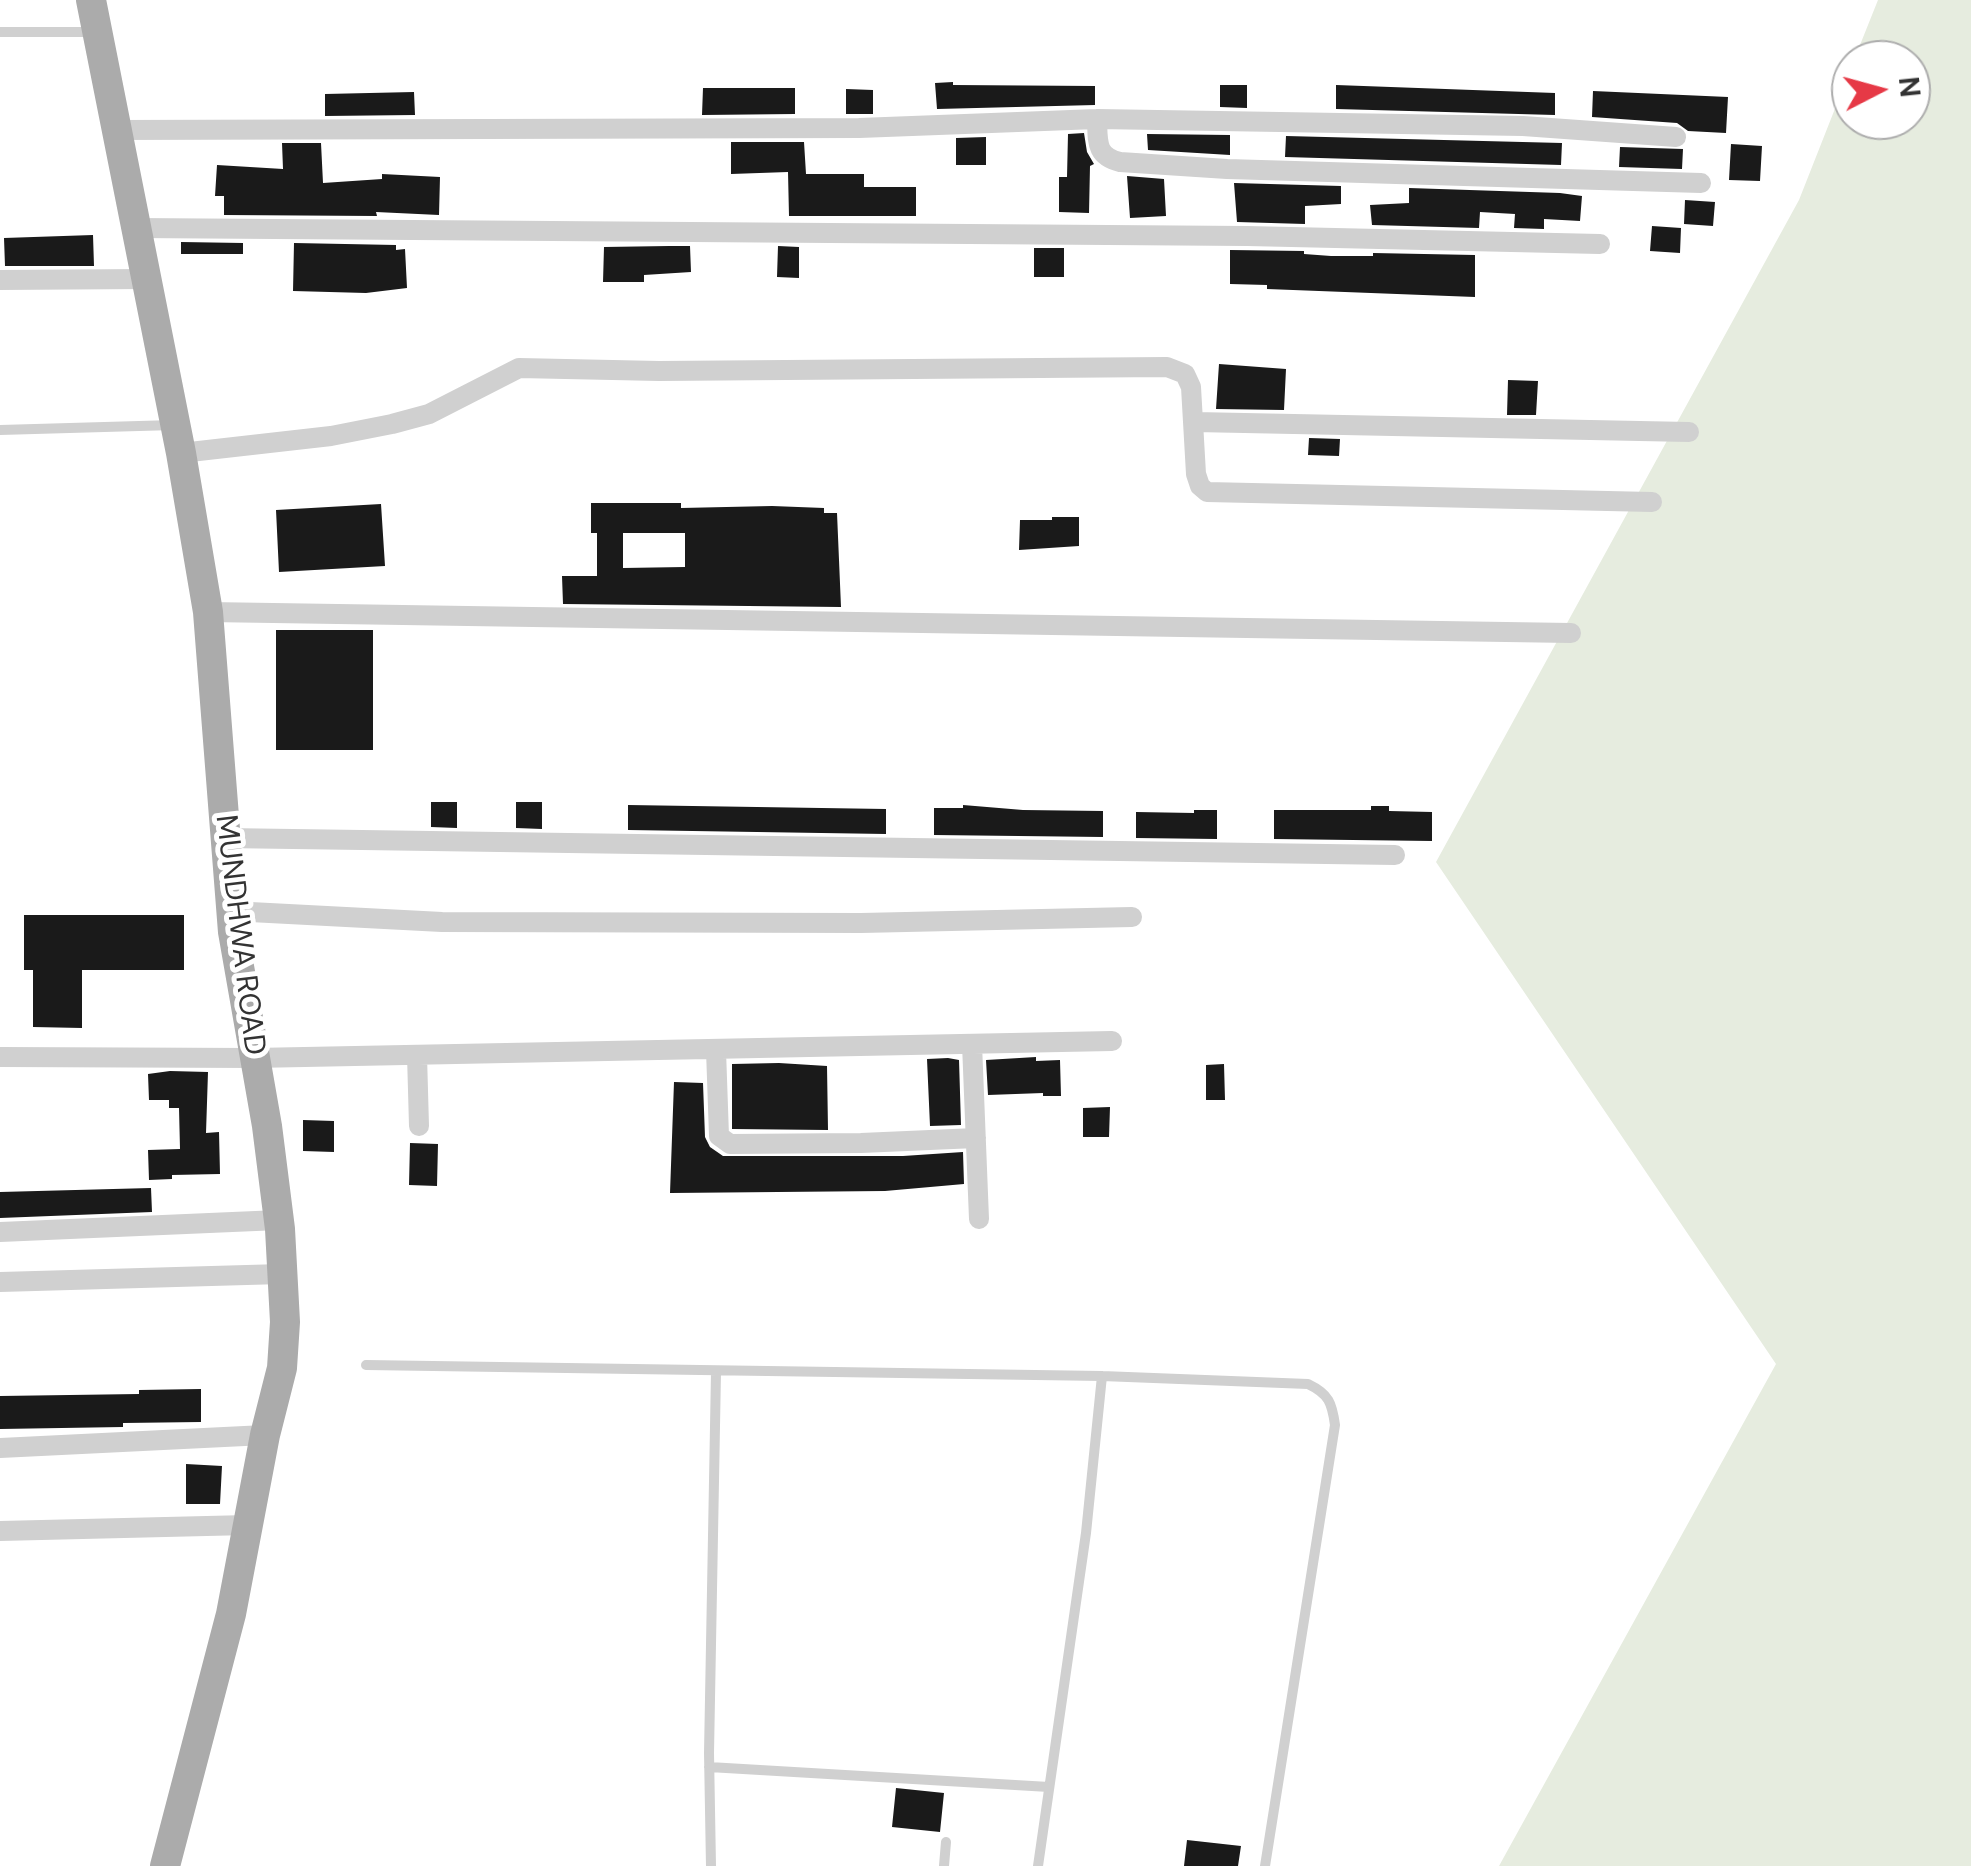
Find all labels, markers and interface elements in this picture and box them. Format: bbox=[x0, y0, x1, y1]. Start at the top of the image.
north arrow bbox=[1831, 40, 1931, 140]
text: N bbox=[1890, 75, 1929, 99]
street label: MUNDHWA ROAD bbox=[206, 813, 272, 1057]

